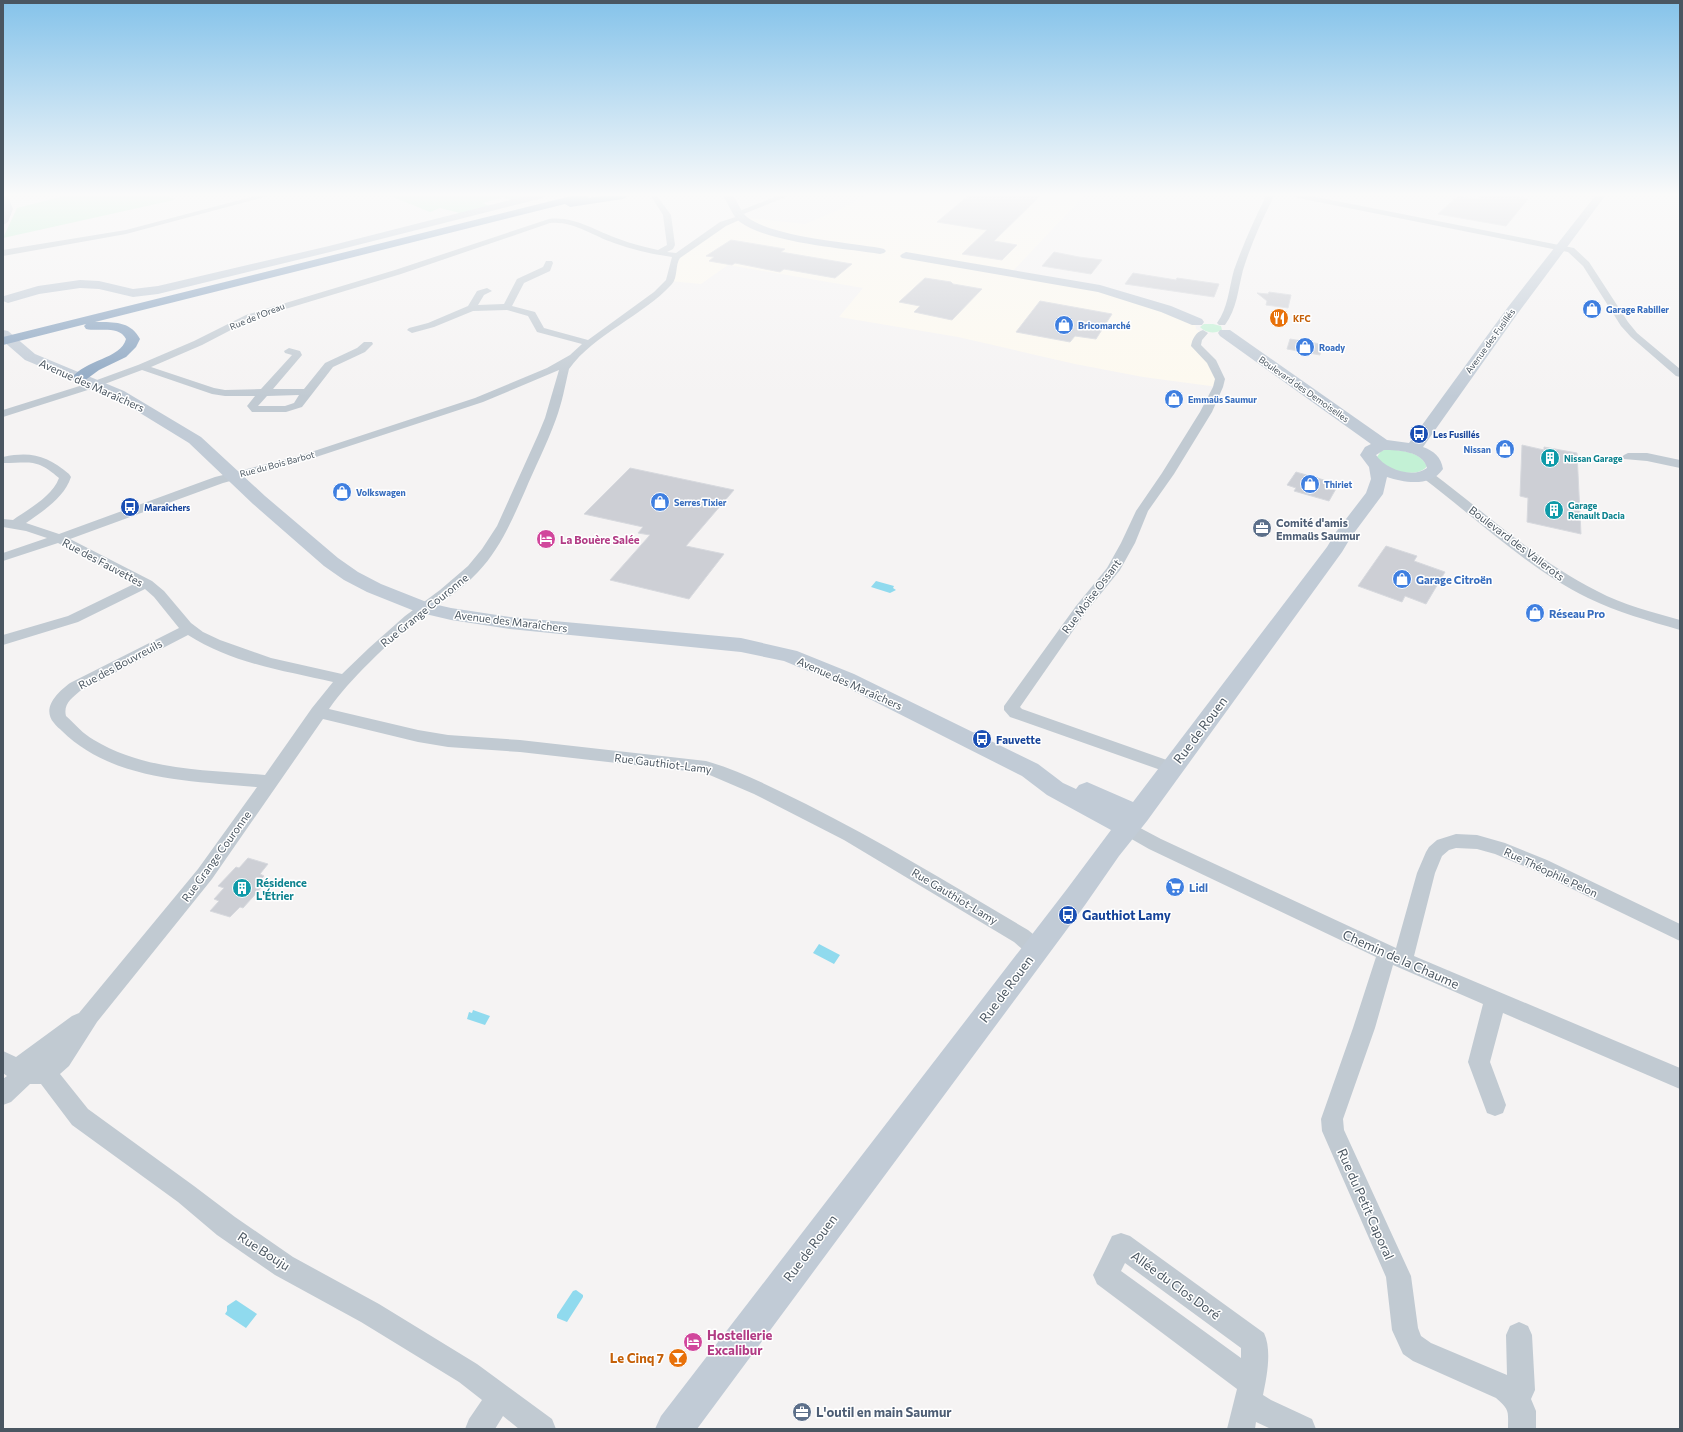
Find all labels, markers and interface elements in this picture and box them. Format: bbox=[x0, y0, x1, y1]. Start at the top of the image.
shop icon: Garage Rabiller bbox=[1581, 298, 1603, 320]
street label: Rue de l'Oreau bbox=[228, 300, 286, 332]
place label: Garage Rabiller bbox=[1606, 304, 1669, 315]
street label: Avenue des Fusillés bbox=[1463, 306, 1517, 376]
restaurant icon: KFC bbox=[1268, 307, 1290, 329]
place label: KFC bbox=[1293, 313, 1311, 324]
shop icon: Bricomarché bbox=[1053, 314, 1075, 336]
place label: Bricomarché bbox=[1078, 320, 1131, 331]
shop icon: Roady bbox=[1294, 336, 1316, 358]
place label: Roady bbox=[1319, 342, 1345, 353]
street label: Boulevard des Demoiselles bbox=[1257, 354, 1351, 424]
street label: Avenue des Maraîchers bbox=[37, 356, 147, 414]
shop icon: Emmaüs Saumur bbox=[1163, 388, 1185, 410]
place label: Emmaüs Saumur bbox=[1188, 394, 1257, 405]
bus stop icon: Les Fusillés bbox=[1408, 423, 1430, 445]
place label: Les Fusillés bbox=[1433, 429, 1480, 440]
shop icon: Nissan bbox=[1494, 438, 1516, 460]
place label: Nissan bbox=[1463, 444, 1491, 455]
building icon: Nissan Garage bbox=[1539, 447, 1561, 469]
street label: Rue du Bois Barbot bbox=[238, 449, 316, 479]
place label: Nissan Garage bbox=[1564, 453, 1623, 464]
shop icon: Thiriet bbox=[1299, 473, 1321, 495]
place label: Thiriet bbox=[1324, 479, 1352, 490]
shop icon: Volkswagen bbox=[331, 481, 353, 503]
place label: Volkswagen bbox=[356, 487, 406, 498]
shop icon: Serres Tixier bbox=[649, 491, 671, 513]
bus stop icon: Maraîchers bbox=[119, 496, 141, 518]
place label: Serres Tixier bbox=[674, 497, 727, 508]
building icon: Garage Renault Dacia bbox=[1543, 499, 1565, 521]
place label: Garage Renault Dacia bbox=[1568, 500, 1625, 521]
place label: Maraîchers bbox=[144, 502, 190, 513]
street label: Boulevard des Vallerots bbox=[1467, 503, 1567, 583]
place label: Comité d'amis Emmaüs Saumur bbox=[1276, 516, 1361, 542]
office icon: Comité d'amis Emmaüs Saumur bbox=[1251, 517, 1273, 539]
hotel icon: La Bouère Salée bbox=[535, 528, 557, 550]
place label: La Bouère Salée bbox=[560, 533, 640, 546]
street label: Rue des Fauvettes bbox=[60, 535, 146, 589]
street label: Rue Moïse Ossant bbox=[1059, 556, 1123, 636]
shop icon: Garage Citroën bbox=[1391, 568, 1413, 590]
street label: Rue Grange Couronne bbox=[378, 571, 471, 649]
place label: Garage Citroën bbox=[1416, 573, 1492, 586]
shop icon: Réseau Pro bbox=[1524, 602, 1546, 624]
place label: Réseau Pro bbox=[1549, 607, 1606, 620]
street label: Avenue des Maraîchers bbox=[454, 608, 568, 634]
street label: Rue des Bouvreuils bbox=[76, 636, 164, 692]
street label: Avenue des Maraîchers bbox=[795, 654, 905, 712]
street label: Rue de Rouen bbox=[1170, 693, 1230, 767]
bus stop icon: Fauvette bbox=[971, 728, 993, 750]
place label: Fauvette bbox=[996, 733, 1041, 746]
street label: Rue Gauthiot-Lamy bbox=[614, 751, 713, 775]
street label: Rue Grange Couronne bbox=[179, 808, 253, 904]
street label: Rue Théophile Pelon bbox=[1502, 845, 1600, 899]
street label: Rue Gauthiot-Lamy bbox=[910, 865, 1001, 927]
place label: Résidence L'Étrier bbox=[256, 876, 307, 902]
supermarket icon: Lidl bbox=[1164, 876, 1186, 898]
building icon: Résidence L'Étrier bbox=[231, 877, 253, 899]
place label: Lidl bbox=[1189, 881, 1208, 894]
bus stop icon: Gauthiot Lamy bbox=[1057, 904, 1079, 926]
place label: Gauthiot Lamy bbox=[1082, 907, 1171, 923]
street label: Chemin de la Chaume bbox=[1340, 926, 1462, 992]
street label: Rue de Rouen bbox=[976, 952, 1036, 1026]
street label: Rue du Petit Caporal bbox=[1334, 1146, 1398, 1262]
street label: Rue de Rouen bbox=[780, 1211, 840, 1285]
street label: Rue Bouju bbox=[235, 1228, 293, 1274]
street label: Allée du Clos Doré bbox=[1128, 1247, 1224, 1323]
place label: Hostellerie Excalibur bbox=[707, 1327, 773, 1358]
hotel icon: Hostellerie Excalibur bbox=[682, 1331, 704, 1353]
bar icon: Le Cinq 7 bbox=[667, 1347, 689, 1369]
place label: Le Cinq 7 bbox=[610, 1350, 664, 1366]
office icon: L'outil en main Saumur bbox=[791, 1401, 813, 1423]
place label: L'outil en main Saumur bbox=[816, 1404, 952, 1420]

